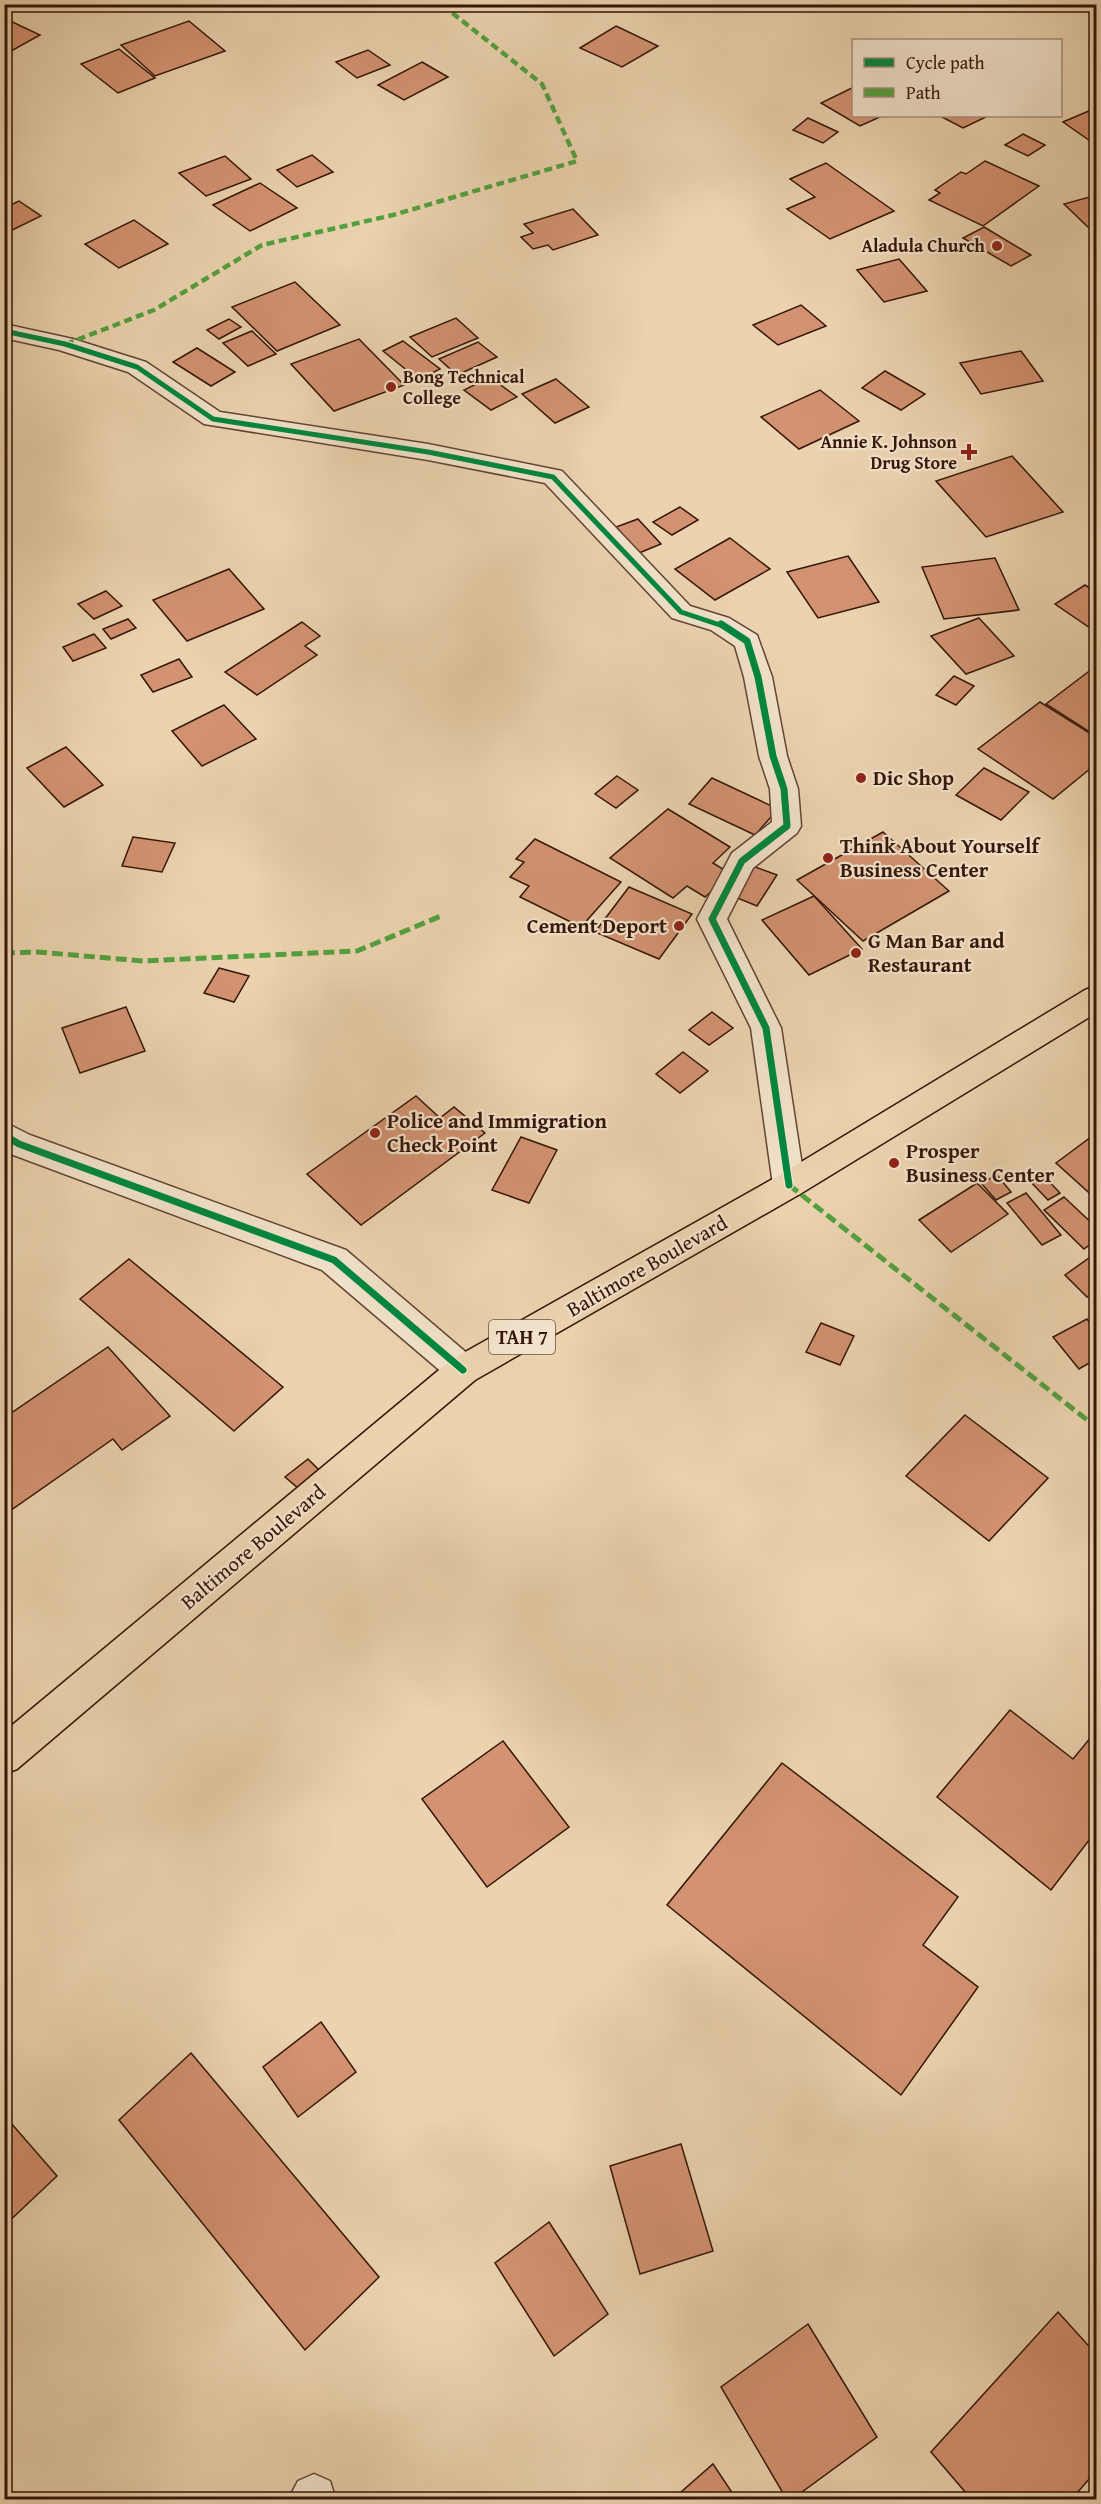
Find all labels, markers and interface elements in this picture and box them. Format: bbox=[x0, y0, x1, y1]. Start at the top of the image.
legend bbox=[852, 39, 1062, 117]
text: Cycle path bbox=[906, 49, 985, 76]
text: Path bbox=[906, 79, 941, 106]
place label: Aladula Church bbox=[861, 232, 985, 259]
marker: Aladula Church bbox=[990, 239, 1004, 253]
place label: Bong Technical College bbox=[403, 363, 525, 411]
marker: Bong Technical College bbox=[384, 380, 398, 394]
place label: Annie K. Johnson Drug Store bbox=[820, 428, 957, 476]
marker: Annie K. Johnson Drug Store bbox=[962, 445, 976, 459]
place label: Dic Shop bbox=[873, 762, 954, 793]
marker: Dic Shop bbox=[854, 771, 868, 785]
place label: Think About Yourself Business Center bbox=[840, 830, 1041, 885]
marker: Think About Yourself Business Center bbox=[821, 851, 835, 865]
place label: Cement Deport bbox=[527, 910, 667, 941]
marker: Cement Deport bbox=[672, 919, 686, 933]
place label: G Man Bar and Restaurant bbox=[868, 925, 1004, 980]
marker: G Man Bar and Restaurant bbox=[849, 946, 863, 960]
place label: Police and Immigration Check Point bbox=[387, 1105, 607, 1160]
marker: Police and Immigration Check Point bbox=[368, 1126, 382, 1140]
place label: Prosper Business Center bbox=[906, 1135, 1055, 1190]
marker: Prosper Business Center bbox=[887, 1156, 901, 1170]
street label: Baltimore Boulevard bbox=[561, 1206, 734, 1324]
road number: TAH 7 bbox=[489, 1320, 555, 1354]
street label: Baltimore Boulevard bbox=[173, 1476, 333, 1617]

